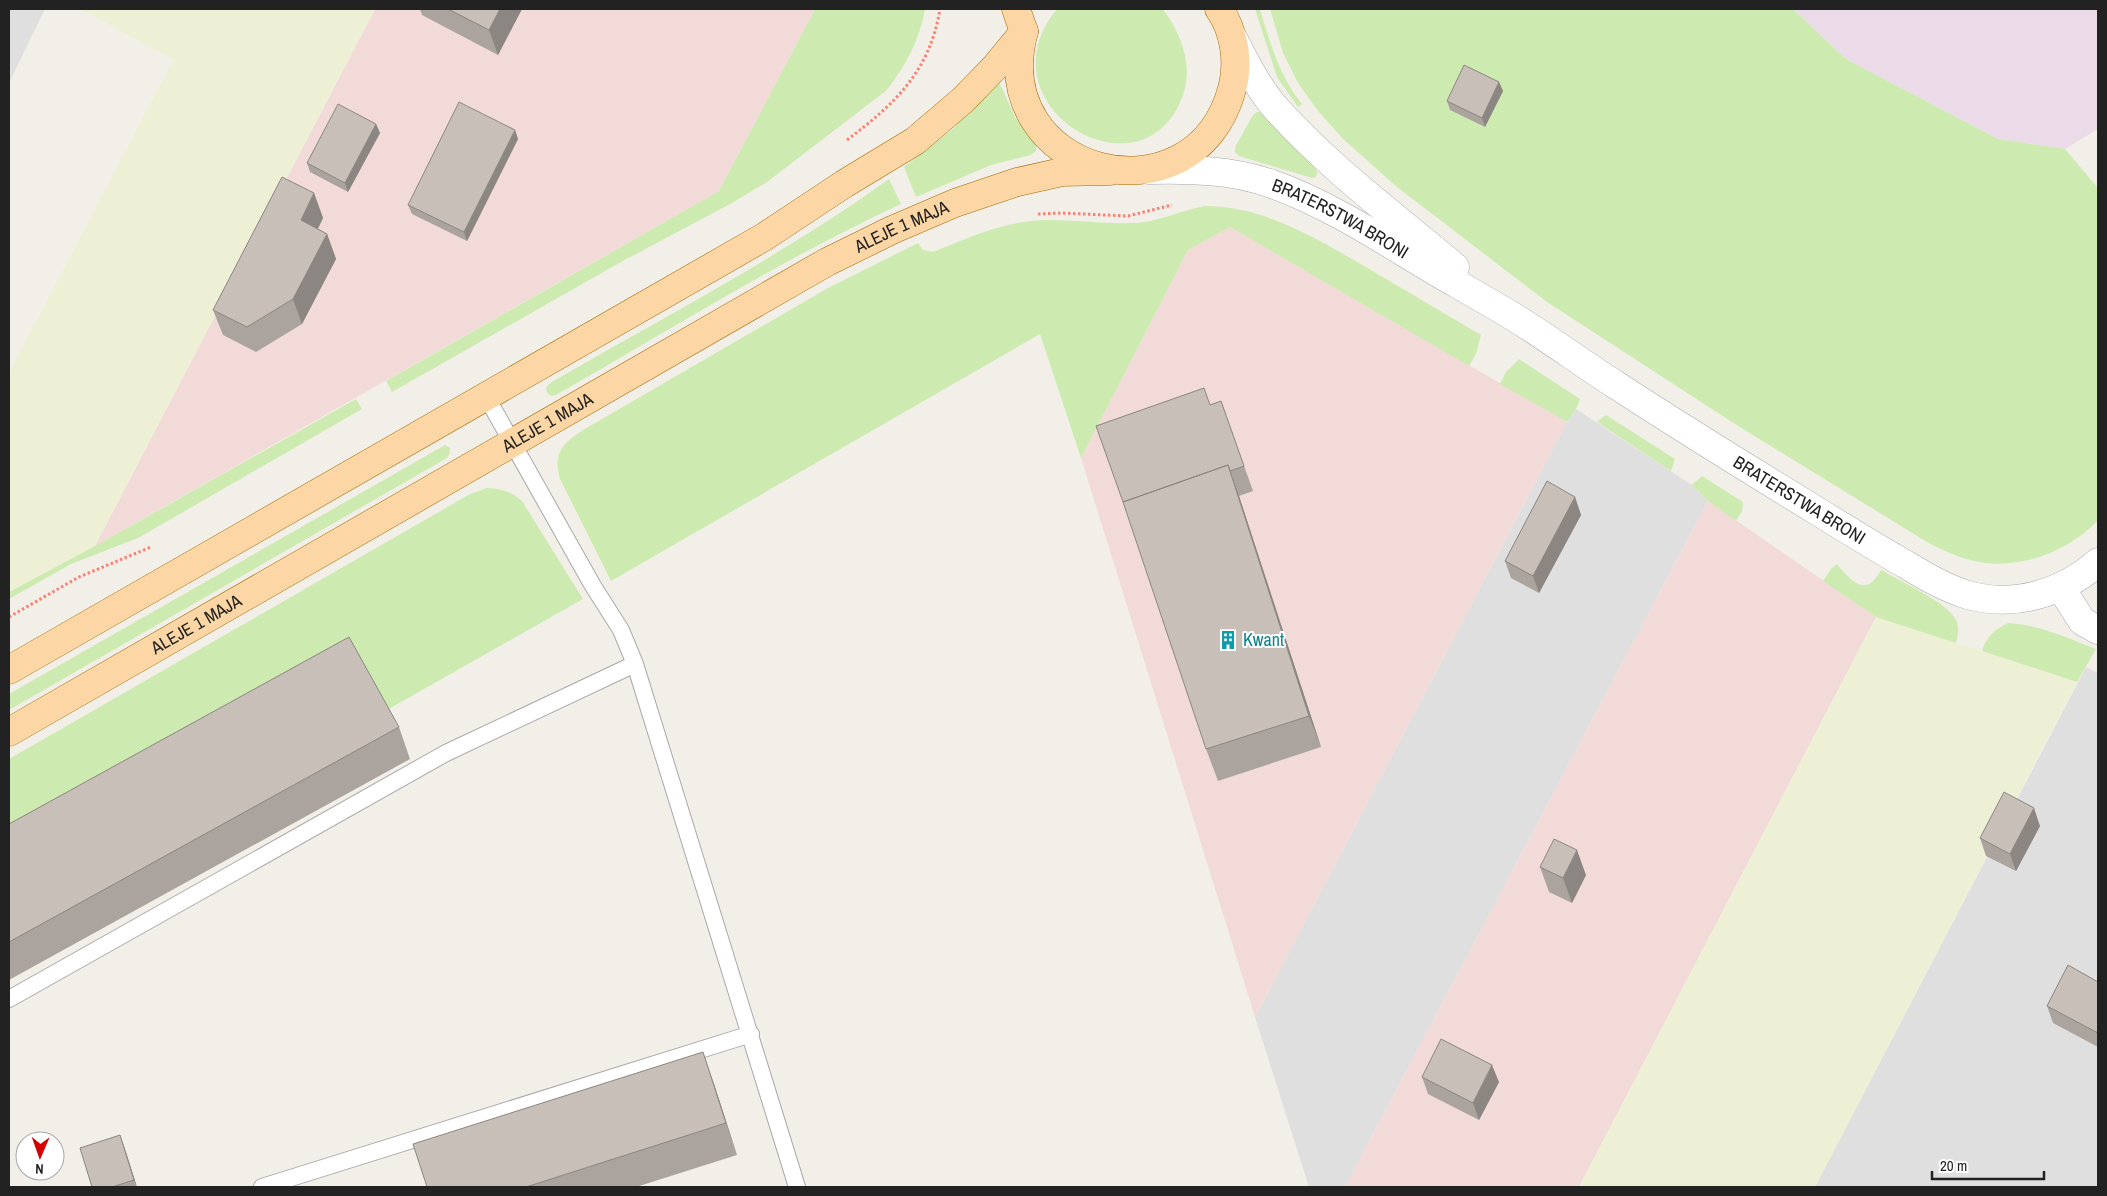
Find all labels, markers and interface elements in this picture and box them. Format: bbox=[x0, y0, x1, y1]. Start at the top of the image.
street label: BRATERSTWA BRONI bbox=[1269, 172, 1413, 264]
street label: ALEJE 1 MAJA bbox=[849, 194, 953, 259]
street label: ALEJE 1 MAJA bbox=[496, 386, 597, 459]
street label: BRATERSTWA BRONI bbox=[1729, 449, 1870, 550]
street label: ALEJE 1 MAJA bbox=[145, 588, 246, 660]
place label: Kwant bbox=[1243, 627, 1284, 652]
building icon: Kwant bbox=[1217, 629, 1239, 651]
north arrow bbox=[15, 1131, 65, 1181]
scale bar bbox=[1932, 1148, 2044, 1180]
text: 20 m bbox=[1940, 1155, 1967, 1176]
text: N bbox=[35, 1160, 44, 1178]

